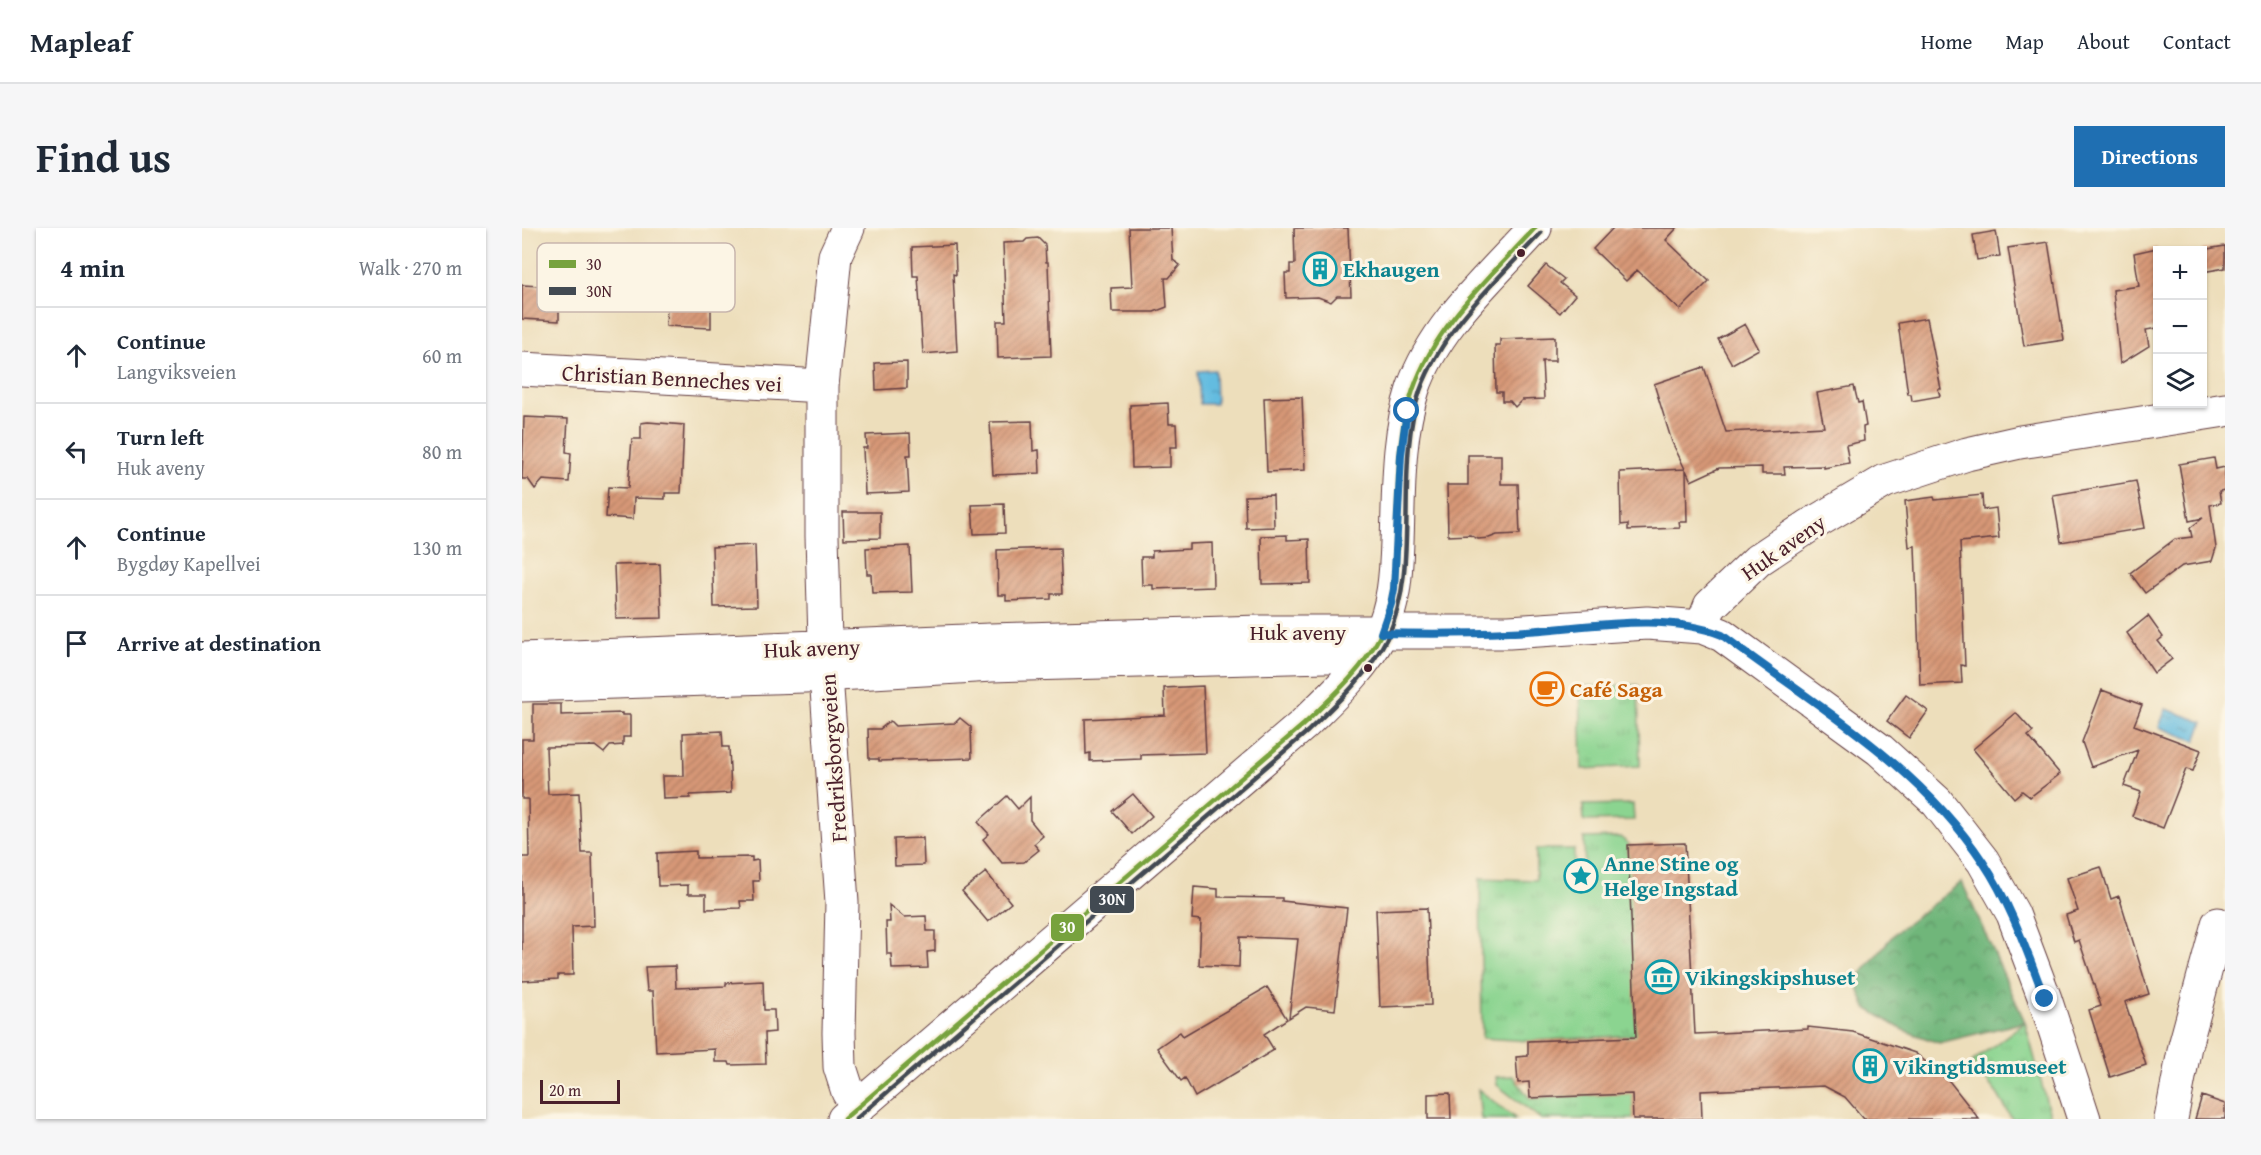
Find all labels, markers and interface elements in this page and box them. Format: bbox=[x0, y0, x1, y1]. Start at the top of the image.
text: Mapleaf bbox=[30, 21, 131, 62]
text: Home bbox=[1921, 26, 1972, 57]
text: Map bbox=[2005, 26, 2044, 57]
text: About bbox=[2077, 26, 2130, 57]
text: Contact bbox=[2163, 26, 2231, 57]
text: Find us bbox=[36, 126, 171, 187]
button: Directions bbox=[2074, 126, 2225, 187]
legend bbox=[537, 243, 735, 312]
map controls bbox=[2153, 246, 2207, 408]
button: + bbox=[2153, 246, 2207, 300]
unlabelled marker bbox=[1515, 247, 1527, 259]
text: 4 min bbox=[60, 248, 125, 287]
building icon: Ekhaugen bbox=[1302, 251, 1338, 287]
text: 30 bbox=[586, 252, 602, 276]
text: Walk · 270 m bbox=[359, 253, 462, 282]
place label: Ekhaugen bbox=[1343, 253, 1440, 285]
text: 30N bbox=[586, 279, 612, 303]
button: − bbox=[2153, 300, 2207, 354]
text: Continue bbox=[117, 325, 206, 357]
icon: ahead bbox=[60, 339, 93, 372]
text: 60 m bbox=[422, 341, 462, 370]
button: layers bbox=[2153, 354, 2207, 408]
street label: Christian Benneches vei bbox=[561, 356, 783, 400]
text: Langviksveien bbox=[117, 357, 236, 386]
route start bbox=[1393, 397, 1419, 423]
text: Turn left bbox=[117, 421, 204, 453]
icon: left bbox=[60, 435, 93, 468]
text: 80 m bbox=[422, 437, 462, 466]
text: Huk aveny bbox=[117, 453, 205, 482]
street label: Huk aveny bbox=[1734, 506, 1832, 588]
text: Continue bbox=[117, 517, 206, 549]
icon: ahead bbox=[60, 531, 93, 564]
text: 130 m bbox=[412, 533, 462, 562]
text: Bygdøy Kapellvei bbox=[117, 549, 261, 578]
street label: Huk aveny bbox=[1250, 616, 1346, 648]
icon: arrive bbox=[60, 627, 93, 660]
text: Arrive at destination bbox=[117, 627, 321, 659]
street label: Huk aveny bbox=[763, 630, 861, 666]
unlabelled marker bbox=[1362, 662, 1374, 674]
cafe icon: Café Saga bbox=[1529, 671, 1565, 707]
street label: Fredriksborgveien bbox=[811, 672, 855, 843]
place label: Café Saga bbox=[1570, 673, 1663, 705]
place label: Anne Stine og Helge Ingstad bbox=[1604, 847, 1739, 904]
place icon: Anne Stine og Helge Ingstad bbox=[1563, 858, 1599, 894]
line badge: 30N bbox=[1089, 885, 1135, 914]
text: 30N bbox=[1098, 887, 1126, 911]
line badge: 30 bbox=[1050, 913, 1085, 942]
text: 30 bbox=[1059, 915, 1075, 939]
museum icon: Vikingskipshuset bbox=[1644, 959, 1680, 995]
place label: Vikingskipshuset bbox=[1685, 961, 1856, 993]
route end bbox=[2031, 985, 2057, 1011]
building icon: Vikingtidsmuseet bbox=[1852, 1048, 1888, 1084]
place label: Vikingtidsmuseet bbox=[1893, 1050, 2067, 1082]
scale bar bbox=[540, 1077, 620, 1104]
text: 20 m bbox=[549, 1078, 581, 1102]

